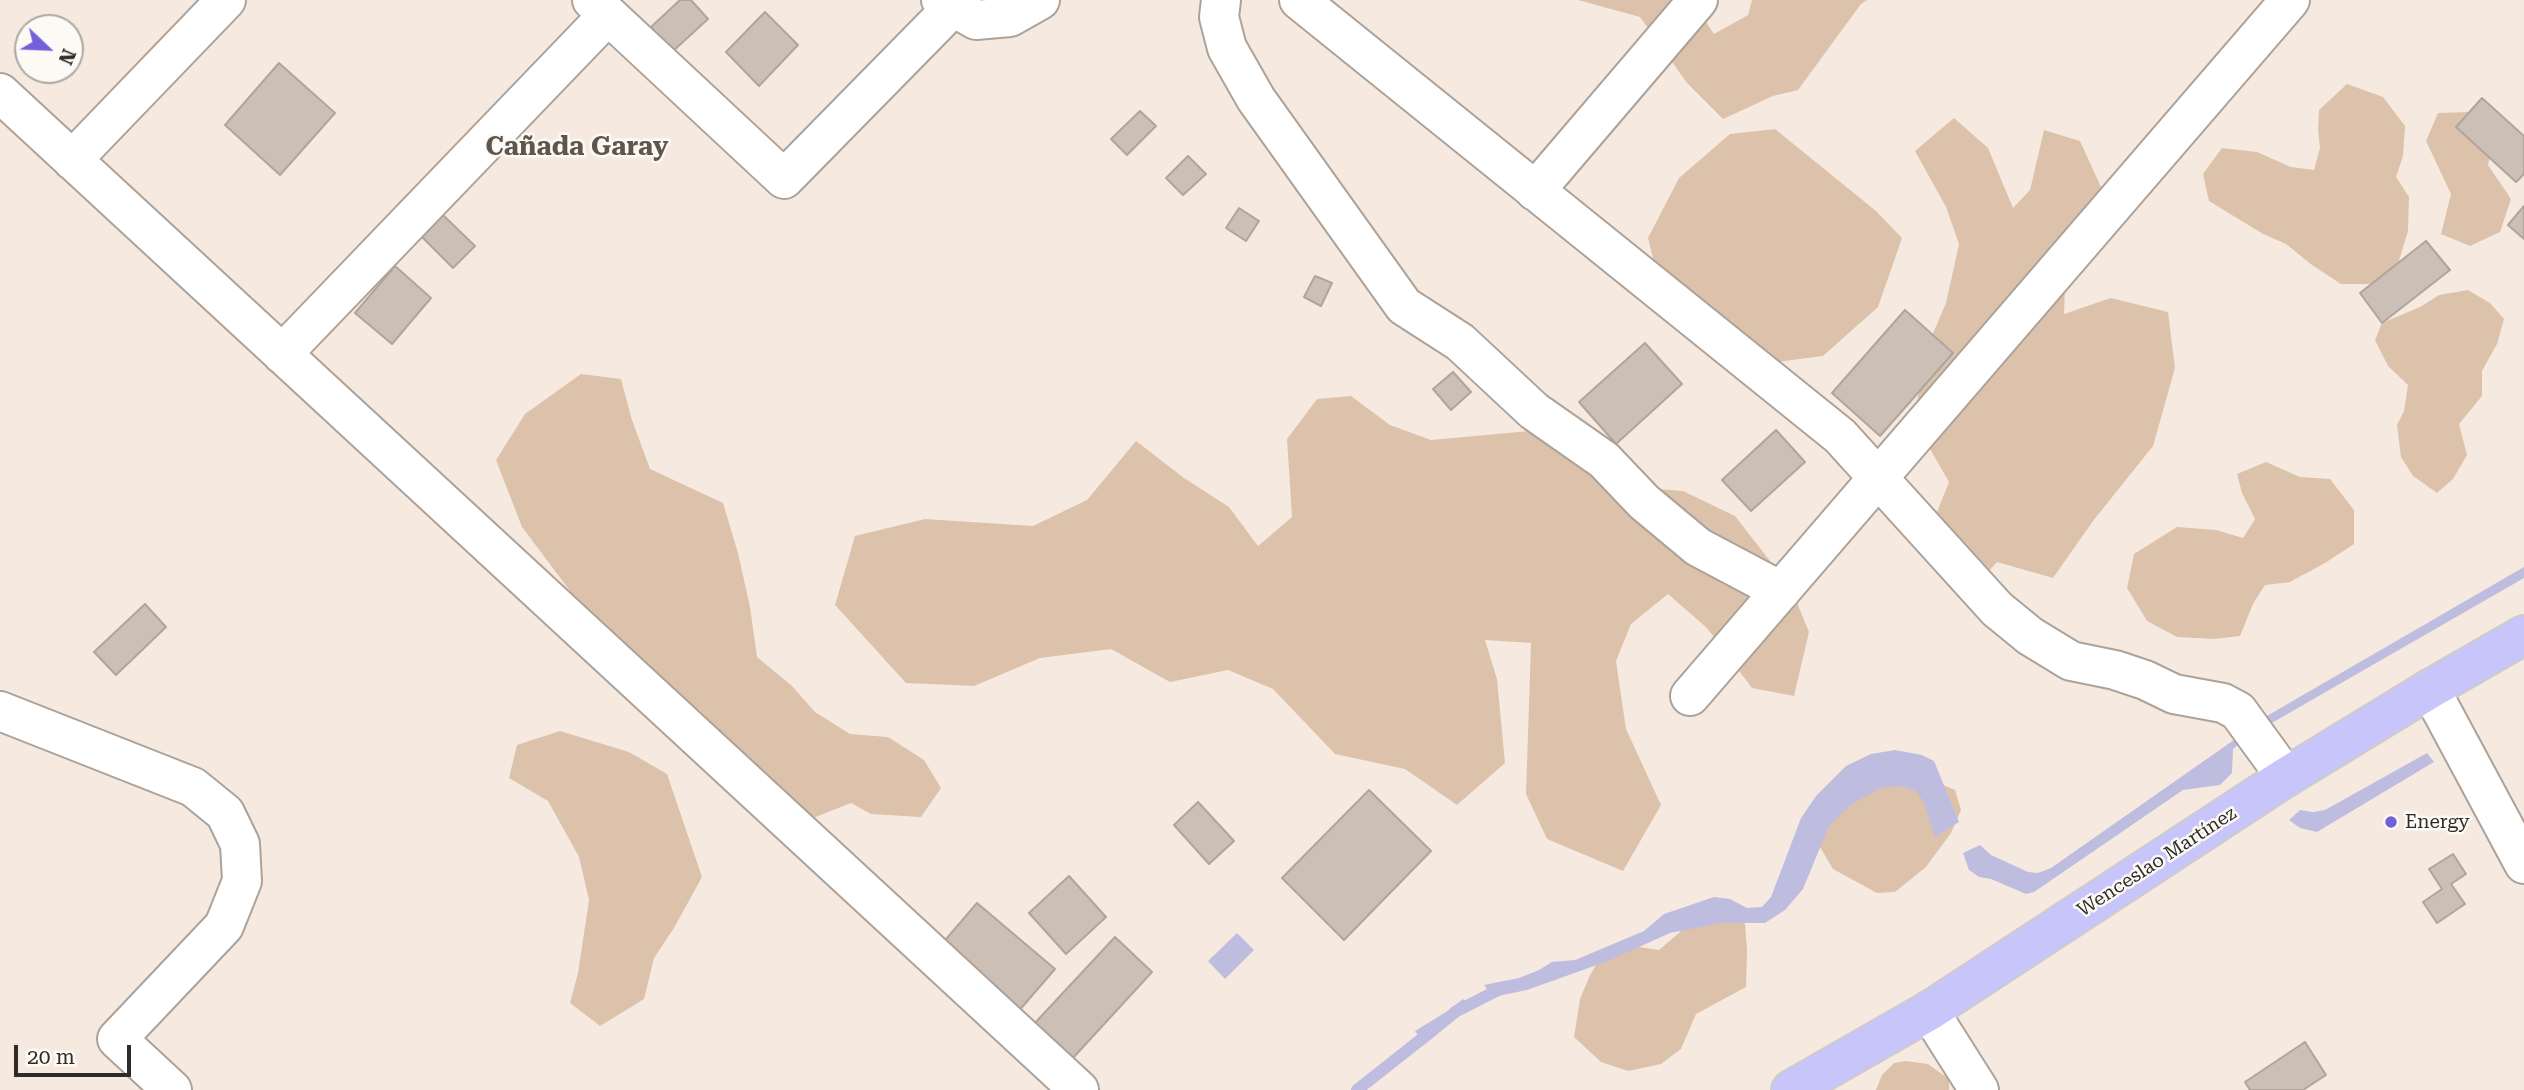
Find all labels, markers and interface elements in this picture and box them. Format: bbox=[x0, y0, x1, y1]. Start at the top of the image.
north arrow bbox=[14, 14, 84, 84]
text: N bbox=[54, 45, 80, 68]
district label: Cañada Garay bbox=[486, 131, 668, 163]
street label: Wenceslao Martínez bbox=[2073, 802, 2241, 922]
place label: Energy bbox=[2405, 811, 2470, 833]
marker: Energy bbox=[2383, 814, 2399, 830]
scale bar bbox=[18, 1030, 135, 1074]
text: 20 m bbox=[27, 1045, 75, 1069]

